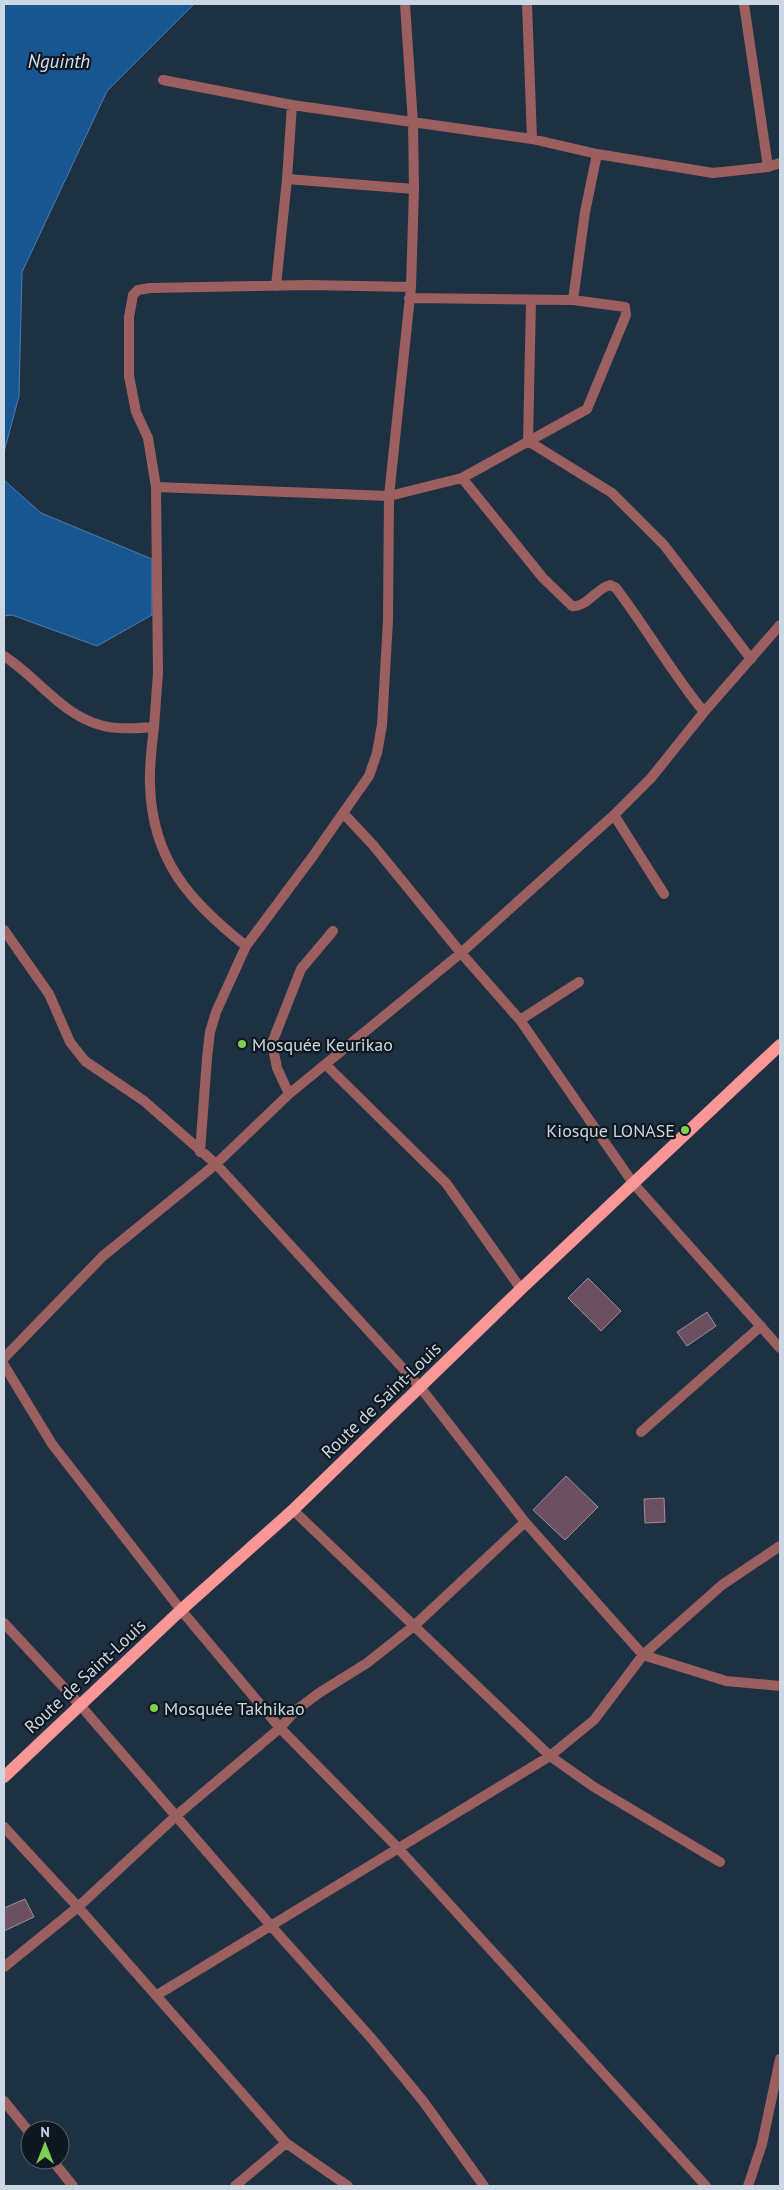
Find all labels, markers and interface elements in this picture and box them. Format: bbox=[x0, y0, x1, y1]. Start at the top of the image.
water label: Nguinth bbox=[28, 49, 90, 73]
place label: Mosquée Keurikao bbox=[252, 1033, 393, 1056]
marker: Mosquée Keurikao bbox=[236, 1038, 248, 1050]
place label: Kiosque LONASE bbox=[546, 1119, 675, 1142]
marker: Kiosque LONASE bbox=[679, 1124, 691, 1136]
street label: Route de Saint-Louis bbox=[316, 1337, 446, 1463]
street label: Route de Saint-Louis bbox=[19, 1614, 151, 1738]
place label: Mosquée Takhikao bbox=[164, 1697, 305, 1720]
marker: Mosquée Takhikao bbox=[148, 1702, 160, 1714]
north arrow bbox=[20, 2120, 70, 2170]
text: N bbox=[40, 2123, 50, 2141]

